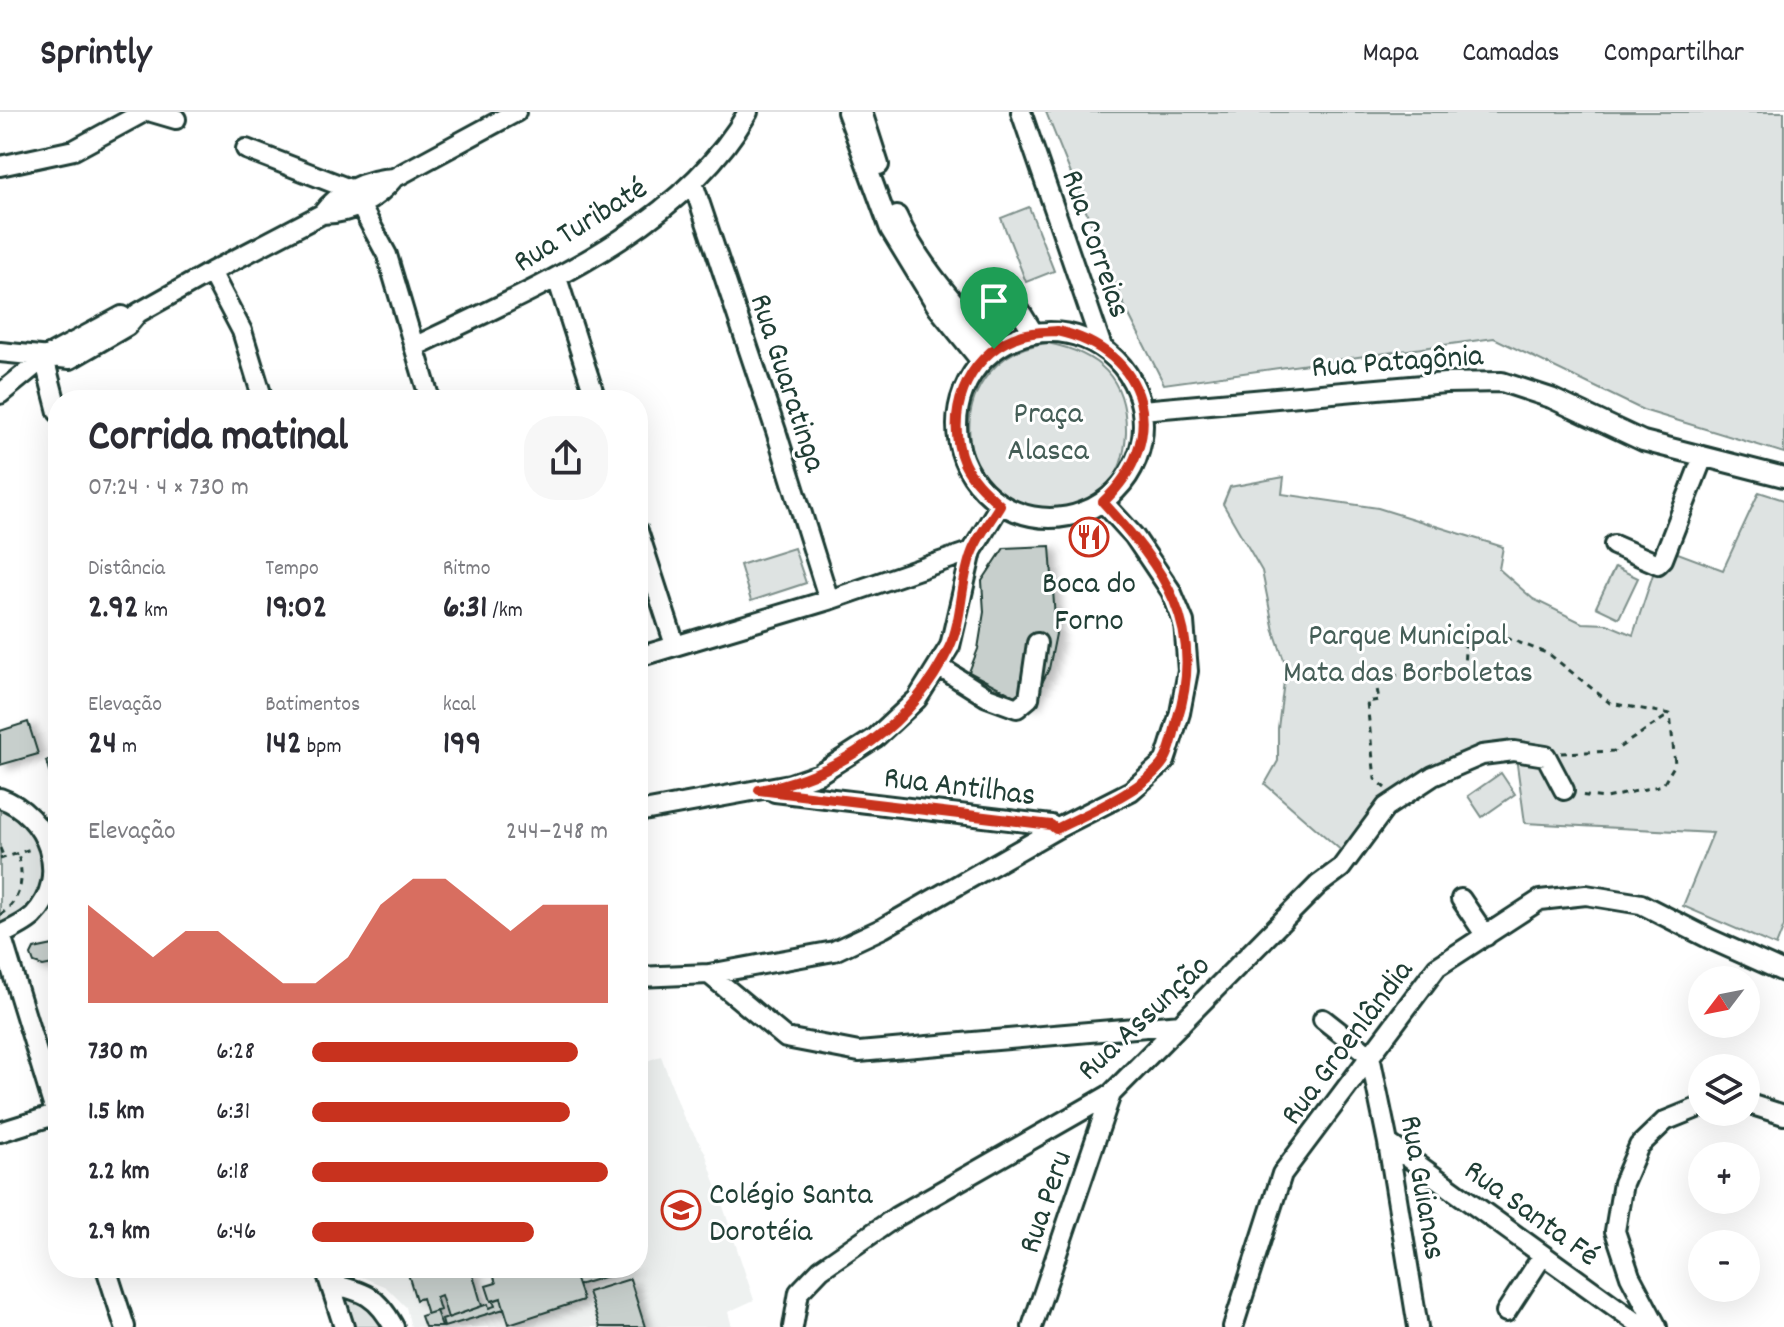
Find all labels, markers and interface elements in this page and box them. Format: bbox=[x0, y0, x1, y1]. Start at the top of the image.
text: Sprintly bbox=[40, 28, 151, 83]
text: Mapa bbox=[1363, 35, 1418, 75]
text: Camadas bbox=[1462, 35, 1560, 75]
text: Compartilhar bbox=[1604, 35, 1744, 75]
street label: Rua Correias bbox=[1046, 164, 1140, 325]
street label: Rua Turibaté bbox=[506, 168, 658, 287]
pin bbox=[960, 267, 1028, 349]
icon: arrive bbox=[972, 279, 1016, 323]
street label: Rua Guaratinga bbox=[735, 288, 836, 480]
street label: Rua Patagônia bbox=[1310, 335, 1486, 393]
park label: Praça Alasca bbox=[1007, 393, 1090, 476]
text: Corrida matinal bbox=[88, 408, 348, 471]
button: share bbox=[524, 416, 608, 500]
text: 07:24 · 4 × 730 m bbox=[88, 470, 249, 507]
restaurant icon: Boca do Forno bbox=[1068, 516, 1110, 558]
text: Distância bbox=[88, 554, 165, 585]
text: Tempo bbox=[265, 554, 319, 585]
text: Ritmo bbox=[443, 554, 490, 585]
place label: Boca do Forno bbox=[1042, 563, 1136, 646]
text: 2.92 bbox=[88, 585, 139, 634]
text: 19:02 bbox=[265, 585, 327, 634]
text: 6:31 bbox=[443, 585, 488, 634]
text: km bbox=[139, 596, 168, 627]
text: /km bbox=[488, 596, 523, 627]
park label: Parque Municipal Mata das Borboletas bbox=[1283, 615, 1533, 698]
text: Elevação bbox=[88, 690, 162, 721]
text: Batimentos bbox=[265, 690, 360, 721]
text: kcal bbox=[443, 690, 476, 721]
text: 24 bbox=[88, 721, 117, 770]
text: 142 bbox=[265, 721, 302, 770]
text: 199 bbox=[443, 721, 481, 770]
text: m bbox=[117, 732, 137, 763]
text: bpm bbox=[302, 732, 342, 763]
street label: Rua Antilhas bbox=[881, 757, 1038, 821]
text: Elevação bbox=[88, 814, 175, 851]
text: 244–248 m bbox=[506, 814, 608, 851]
street label: Rua Assunção bbox=[1068, 946, 1222, 1094]
street label: Rua Groenlândia bbox=[1271, 951, 1427, 1137]
north arrow bbox=[1688, 966, 1760, 1038]
map controls bbox=[1688, 966, 1760, 1302]
text: 730 m bbox=[88, 1034, 148, 1071]
text: 6:28 bbox=[216, 1034, 255, 1071]
button: layers bbox=[1688, 1054, 1760, 1126]
text: 1.5 km bbox=[88, 1094, 145, 1131]
text: 6:31 bbox=[216, 1094, 250, 1131]
street label: Rua Guianas bbox=[1385, 1112, 1455, 1264]
button: + bbox=[1688, 1142, 1760, 1214]
street label: Rua Peru bbox=[1009, 1145, 1087, 1260]
street label: Rua Santa Fé bbox=[1453, 1150, 1607, 1280]
text: 2.2 km bbox=[88, 1154, 150, 1191]
text: 6:18 bbox=[216, 1154, 249, 1191]
place label: Colégio Santa Dorotéia bbox=[709, 1174, 874, 1257]
school or university icon: Colégio Santa Dorotéia bbox=[660, 1189, 702, 1231]
text: 2.9 km bbox=[88, 1214, 150, 1251]
text: 6:46 bbox=[216, 1214, 257, 1251]
button: − bbox=[1688, 1230, 1760, 1302]

